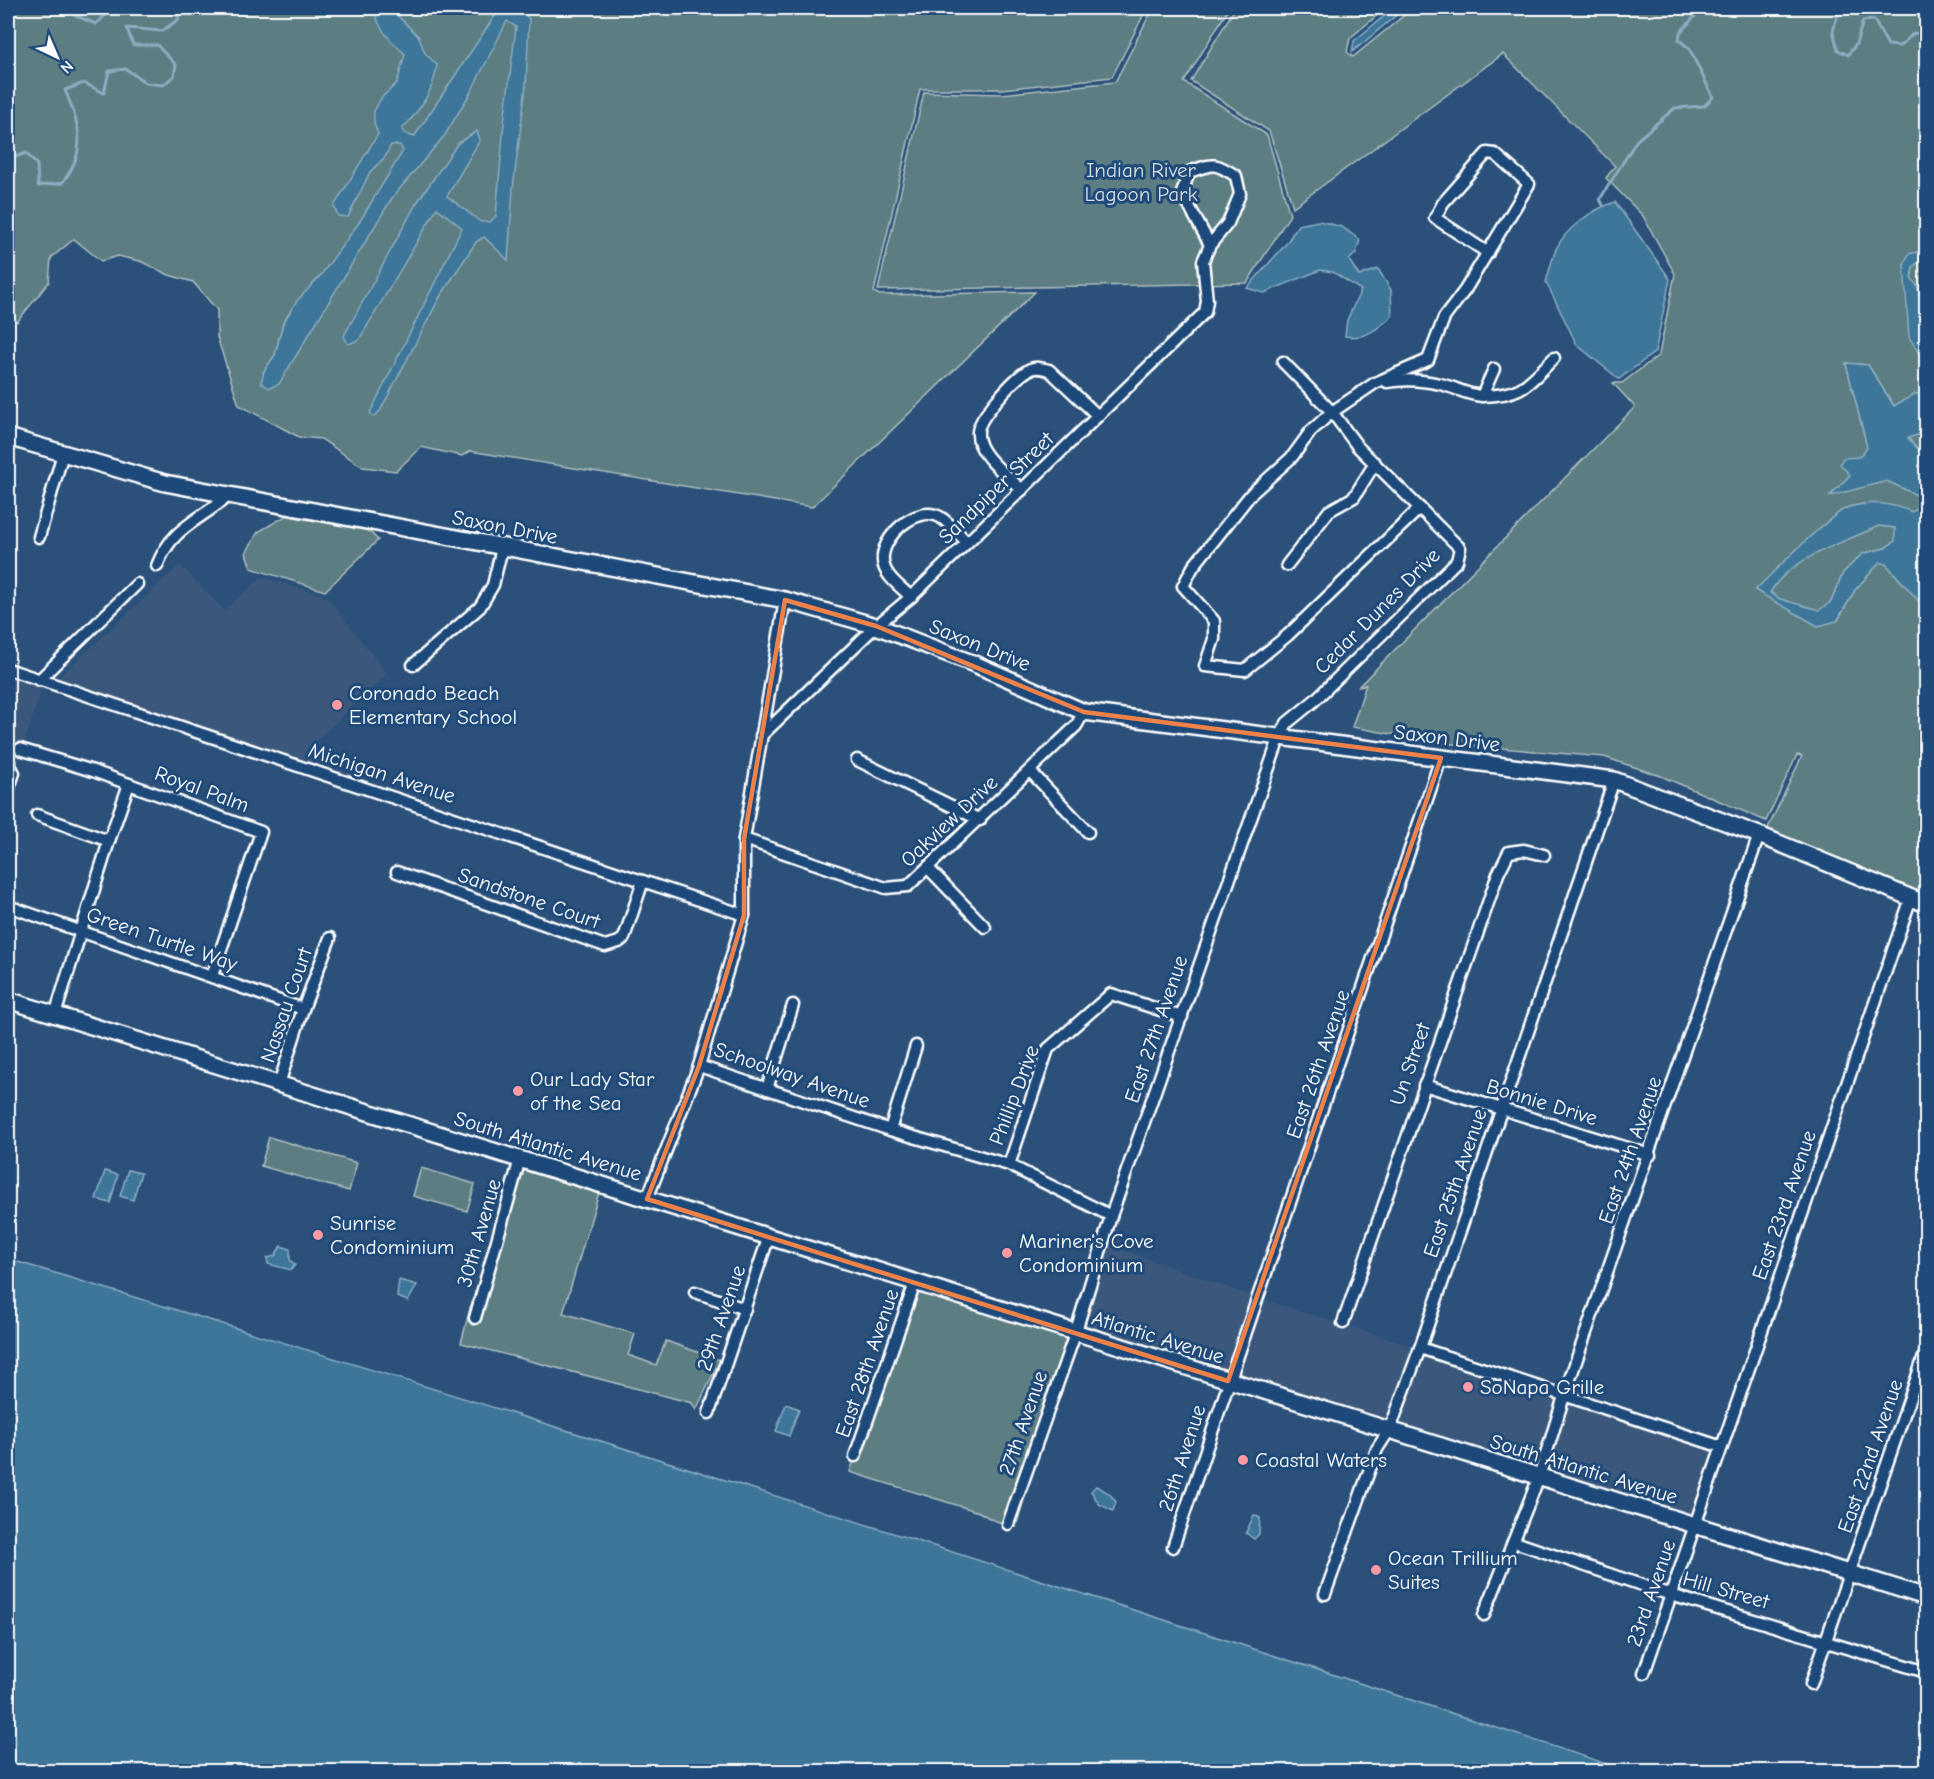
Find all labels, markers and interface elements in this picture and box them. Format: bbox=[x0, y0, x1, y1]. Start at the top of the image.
north arrow bbox=[27, 27, 87, 87]
text: N bbox=[57, 57, 77, 77]
park label: Indian River Lagoon Park bbox=[1084, 158, 1198, 206]
street label: Sandpiper Street bbox=[933, 426, 1059, 549]
street label: Saxon Drive bbox=[450, 505, 560, 549]
street label: Cedar Dunes Drive bbox=[1309, 543, 1445, 679]
street label: Saxon Drive bbox=[926, 614, 1034, 676]
place label: Coronado Beach Elementary School bbox=[349, 681, 517, 729]
marker: Coronado Beach Elementary School bbox=[330, 698, 344, 712]
street label: Saxon Drive bbox=[1393, 720, 1501, 756]
street label: Michigan Avenue bbox=[306, 738, 458, 808]
street label: Royal Palm bbox=[152, 761, 252, 817]
street label: Oakview Drive bbox=[896, 770, 1002, 872]
street label: Sandstone Court bbox=[455, 862, 604, 934]
street label: Green Turtle Way bbox=[83, 902, 241, 976]
street label: Nassau Court bbox=[255, 944, 317, 1066]
street label: East 27th Avenue bbox=[1120, 952, 1192, 1106]
street label: East 26th Avenue bbox=[1281, 986, 1355, 1142]
street label: Un Street bbox=[1385, 1019, 1436, 1108]
street label: Schoolway Avenue bbox=[711, 1037, 873, 1113]
street label: Phillip Drive bbox=[984, 1042, 1044, 1148]
place label: Our Lady Star of the Sea bbox=[530, 1067, 655, 1115]
street label: East 24th Avenue bbox=[1593, 1073, 1667, 1227]
street label: Bonnie Drive bbox=[1484, 1074, 1600, 1130]
marker: Our Lady Star of the Sea bbox=[511, 1084, 525, 1098]
street label: East 25th Avenue bbox=[1418, 1105, 1492, 1261]
street label: South Atlantic Avenue bbox=[451, 1106, 645, 1186]
street label: East 23rd Avenue bbox=[1747, 1127, 1821, 1283]
street label: 30th Avenue bbox=[452, 1176, 506, 1290]
place label: Sunrise Condominium bbox=[330, 1211, 454, 1259]
marker: Sunrise Condominium bbox=[311, 1228, 325, 1242]
place label: Mariner's Cove Condominium bbox=[1019, 1229, 1154, 1277]
marker: Mariner's Cove Condominium bbox=[1000, 1246, 1014, 1260]
street label: 29th Avenue bbox=[692, 1262, 750, 1374]
street label: East 28th Avenue bbox=[830, 1286, 904, 1440]
street label: Atlantic Avenue bbox=[1089, 1305, 1227, 1369]
street label: 27th Avenue bbox=[994, 1368, 1052, 1478]
place label: SoNapa Grille bbox=[1480, 1375, 1604, 1399]
street label: East 22nd Avenue bbox=[1832, 1376, 1908, 1536]
marker: SoNapa Grille bbox=[1461, 1380, 1475, 1394]
street label: 26th Avenue bbox=[1153, 1402, 1211, 1514]
street label: South Atlantic Avenue bbox=[1487, 1429, 1681, 1509]
place label: Coastal Waters bbox=[1255, 1448, 1387, 1472]
marker: Coastal Waters bbox=[1236, 1453, 1250, 1467]
street label: 23rd Avenue bbox=[1622, 1536, 1680, 1650]
place label: Ocean Trillium Suites bbox=[1388, 1546, 1518, 1594]
marker: Ocean Trillium Suites bbox=[1369, 1563, 1383, 1577]
street label: Hill Street bbox=[1680, 1566, 1773, 1614]

